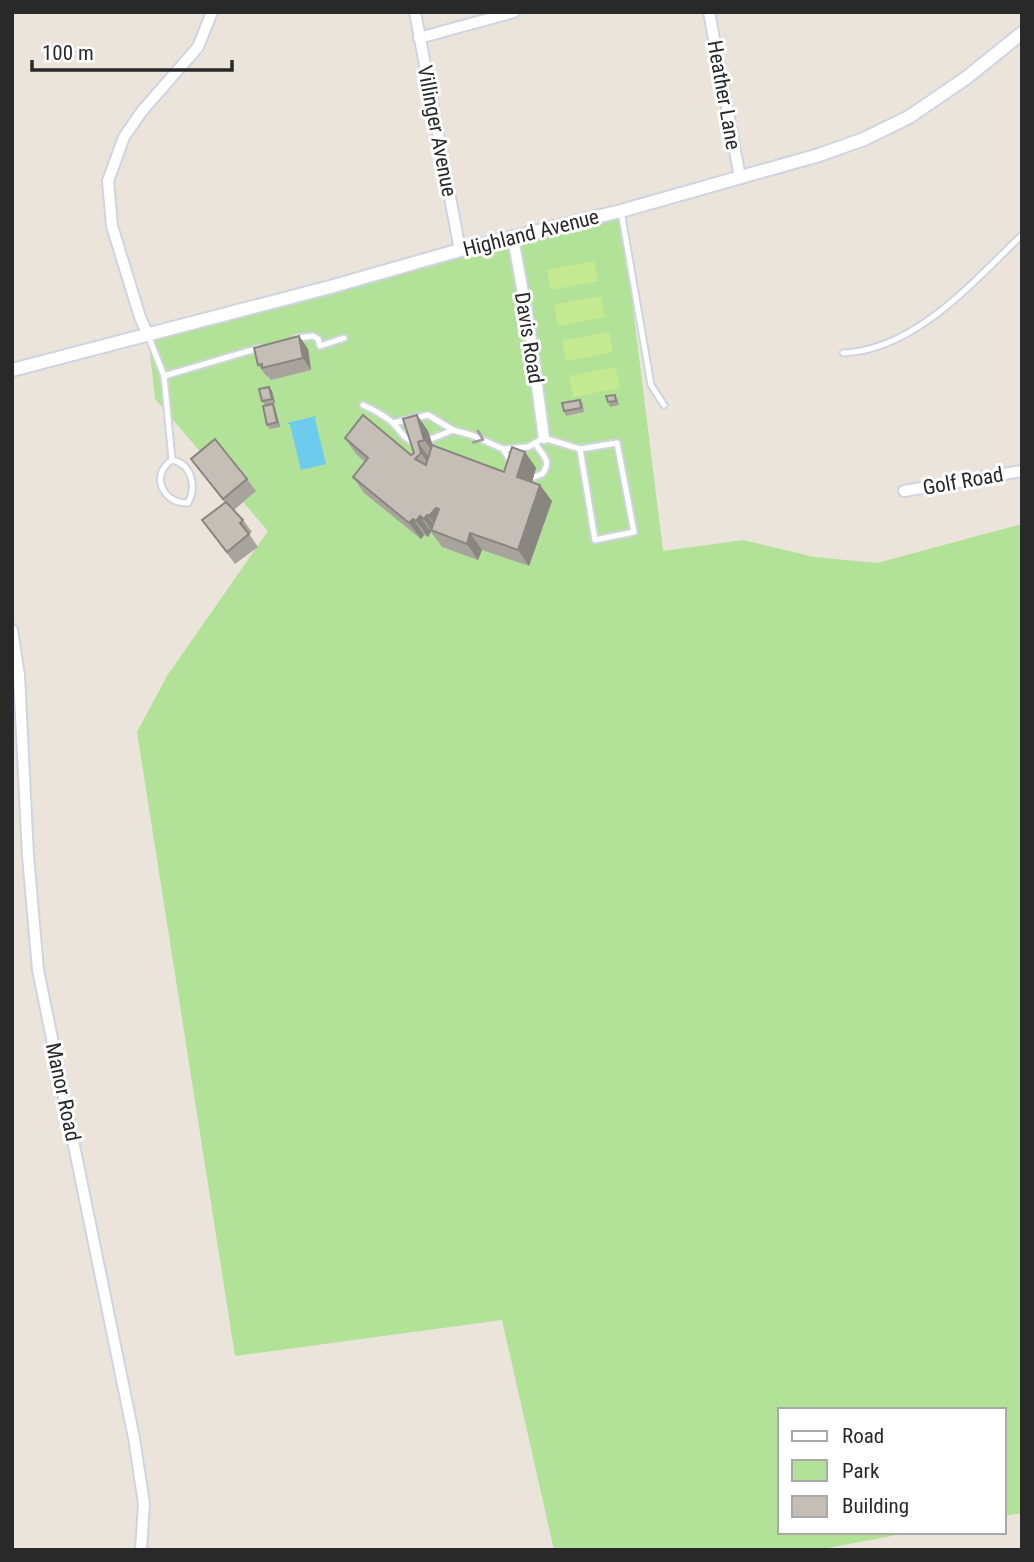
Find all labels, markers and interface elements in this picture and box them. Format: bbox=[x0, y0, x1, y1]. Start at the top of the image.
scale bar bbox=[32, 28, 231, 72]
street label: Heather Lane bbox=[703, 39, 745, 152]
text: 100 m bbox=[42, 41, 94, 65]
street label: Villinger Avenue bbox=[413, 63, 462, 199]
street label: Highland Avenue bbox=[461, 204, 602, 261]
street label: Davis Road bbox=[510, 291, 548, 385]
one-way arrow bbox=[472, 430, 484, 444]
street label: Golf Road bbox=[921, 462, 1005, 500]
street label: Manor Road bbox=[41, 1041, 85, 1143]
legend bbox=[778, 1408, 1006, 1534]
text: Road bbox=[842, 1424, 884, 1448]
text: Park bbox=[842, 1459, 880, 1483]
text: Building bbox=[842, 1494, 909, 1518]

